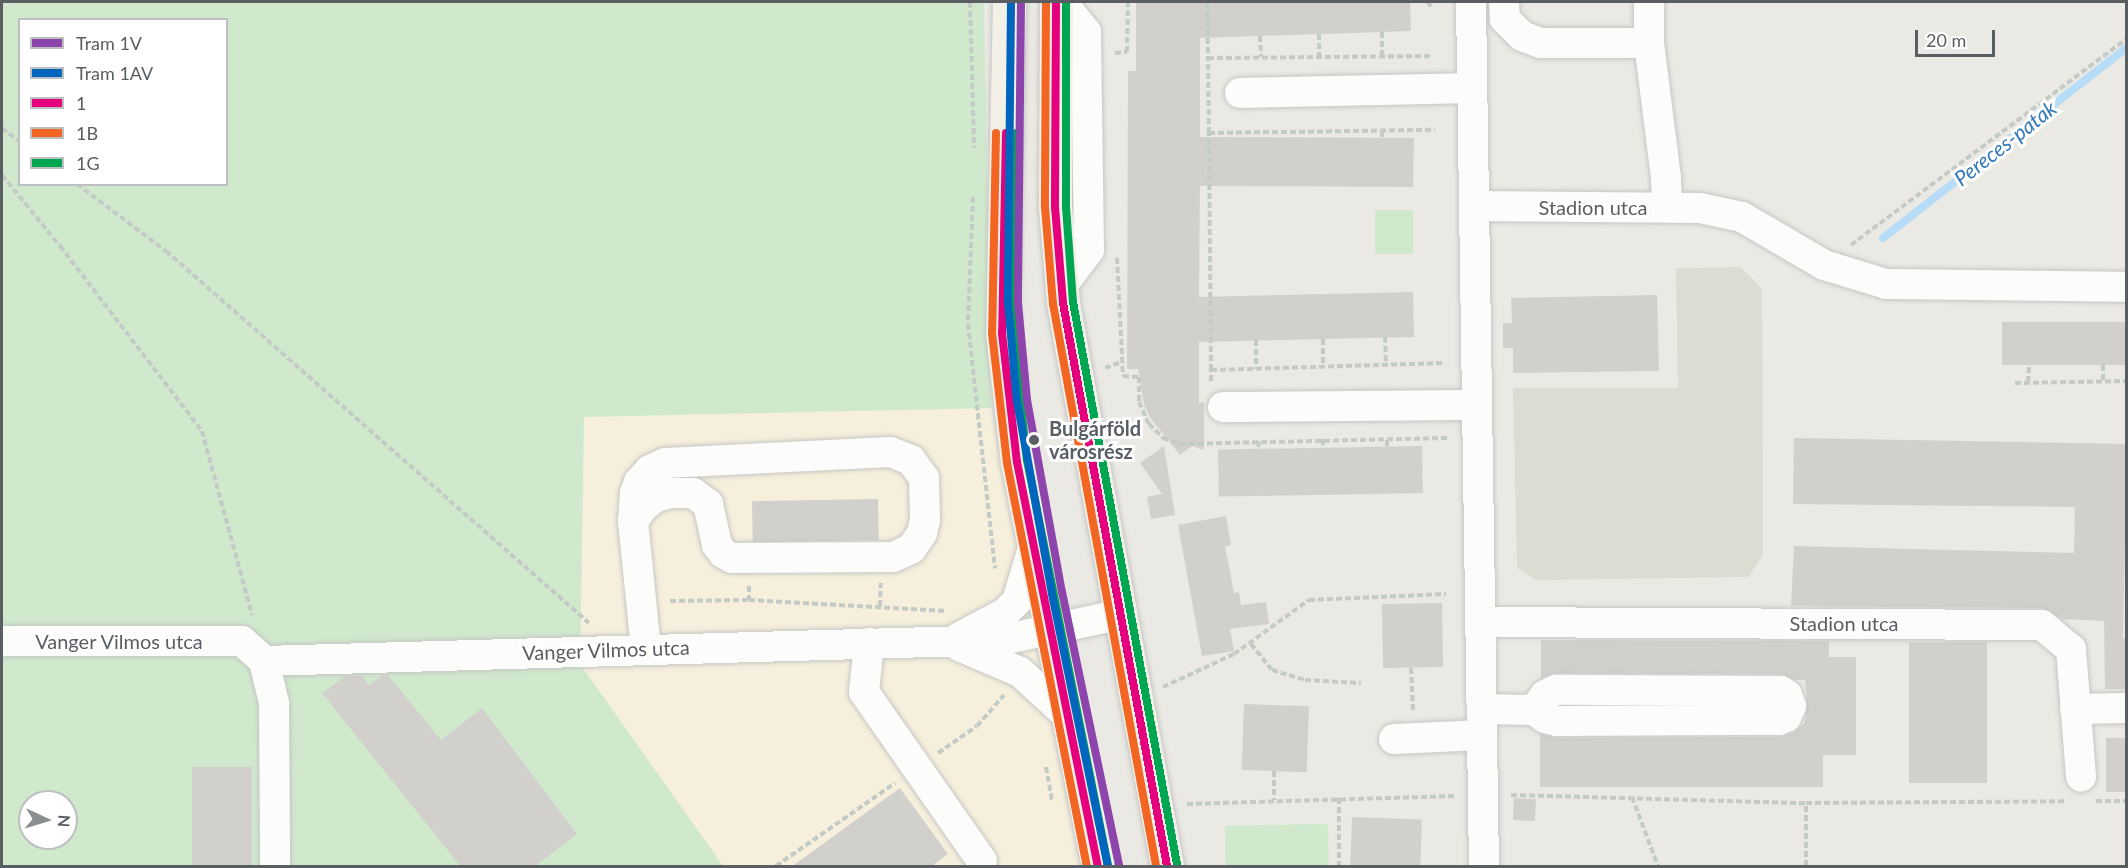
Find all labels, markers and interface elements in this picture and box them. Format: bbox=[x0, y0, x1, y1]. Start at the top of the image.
legend bbox=[18, 18, 228, 186]
scale bar bbox=[1918, 18, 1998, 56]
text: 20 m bbox=[1926, 29, 1966, 51]
text: Tram 1V bbox=[76, 32, 142, 54]
text: Tram 1AV bbox=[76, 62, 153, 84]
text: 1 bbox=[76, 92, 86, 114]
water label: Pereces-patak bbox=[1949, 95, 2061, 191]
text: 1B bbox=[76, 122, 98, 144]
text: 1G bbox=[76, 152, 100, 174]
street label: Stadion utca bbox=[1539, 195, 1647, 219]
place label: Bulgárföld városrész bbox=[1049, 416, 1141, 463]
marker: Bulgárföld városrész bbox=[1024, 430, 1044, 450]
street label: Stadion utca bbox=[1790, 611, 1898, 635]
street label: Vanger Vilmos utca bbox=[35, 629, 203, 653]
street label: Vanger Vilmos utca bbox=[521, 635, 691, 665]
north arrow bbox=[18, 790, 78, 850]
text: N bbox=[55, 814, 74, 828]

